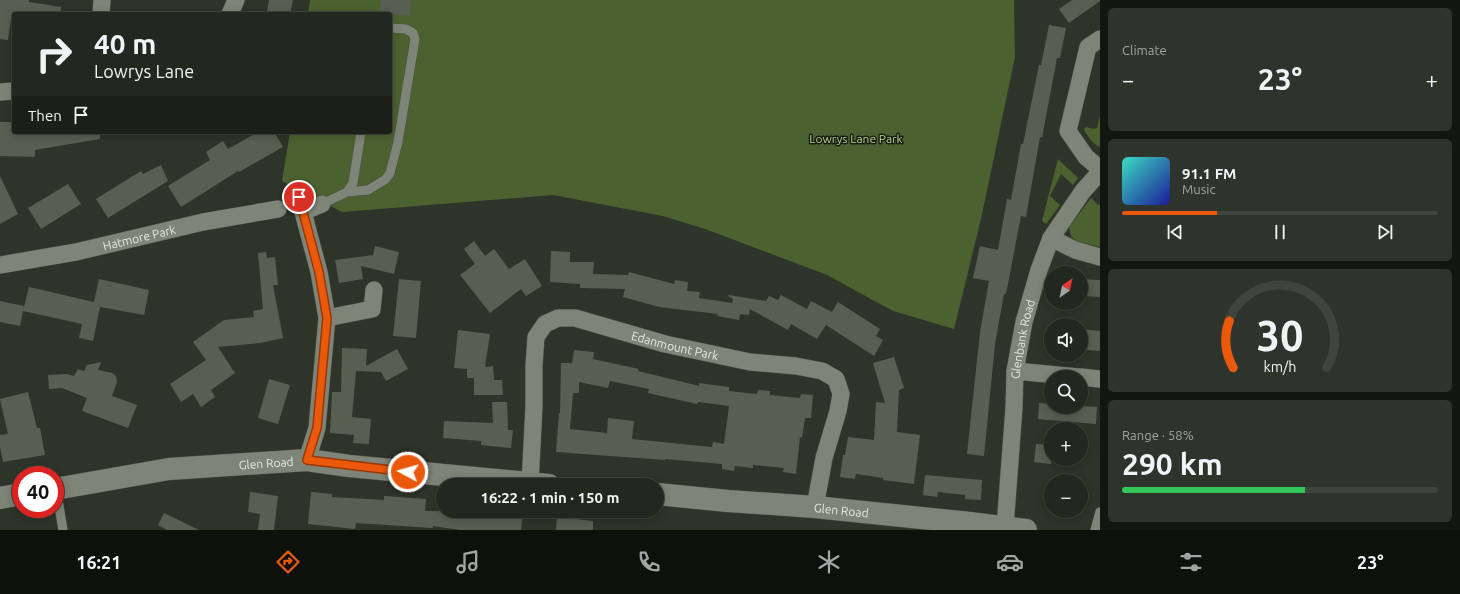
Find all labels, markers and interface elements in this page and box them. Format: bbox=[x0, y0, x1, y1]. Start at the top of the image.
icon: right bbox=[28, 28, 80, 80]
text: 40 m bbox=[94, 28, 156, 59]
text: Climate bbox=[1122, 43, 1167, 57]
text: Lowrys Lane bbox=[94, 61, 194, 81]
text: 23° bbox=[1258, 62, 1302, 96]
text: − bbox=[1122, 67, 1134, 92]
text: + bbox=[1426, 67, 1438, 92]
icon: arrive bbox=[70, 104, 92, 126]
text: Then bbox=[28, 107, 62, 124]
park label: Lowrys Lane Park bbox=[809, 132, 903, 145]
text: 91.1 FM bbox=[1182, 165, 1236, 182]
pin bbox=[282, 180, 316, 214]
text: Music bbox=[1182, 182, 1216, 196]
icon: arrive bbox=[288, 186, 310, 208]
icon: previous bbox=[1164, 221, 1186, 243]
icon: pause bbox=[1269, 221, 1291, 243]
icon: next bbox=[1374, 221, 1396, 243]
street label: Hatmore Park bbox=[101, 222, 177, 252]
north arrow bbox=[1044, 266, 1088, 310]
map controls bbox=[1044, 266, 1088, 518]
street label: Glenbank Road bbox=[1008, 298, 1037, 379]
text: 30 bbox=[1257, 312, 1303, 359]
button: sound bbox=[1044, 318, 1088, 362]
street label: Edanmount Park bbox=[630, 328, 720, 362]
text: km/h bbox=[1264, 359, 1296, 375]
button: search bbox=[1044, 370, 1088, 414]
button: + bbox=[1044, 422, 1088, 466]
text: Range · 58% bbox=[1122, 428, 1194, 442]
text: 290 km bbox=[1122, 447, 1223, 481]
position arrow bbox=[387, 451, 429, 493]
street label: Glen Road bbox=[238, 454, 294, 471]
speed limit sign: 40 bbox=[12, 466, 64, 518]
button: − bbox=[1044, 474, 1088, 518]
text: 16:22 · 1 min · 150 m bbox=[481, 489, 619, 506]
street label: Glen Road bbox=[813, 500, 869, 519]
icon: directions bbox=[274, 548, 302, 576]
icon: music bbox=[454, 548, 482, 576]
icon: phone bbox=[635, 548, 663, 576]
icon: climate bbox=[815, 548, 843, 576]
icon: car bbox=[996, 548, 1024, 576]
icon: filters bbox=[1177, 548, 1205, 576]
text: 16:21 bbox=[76, 552, 121, 572]
text: 23° bbox=[1357, 552, 1384, 572]

